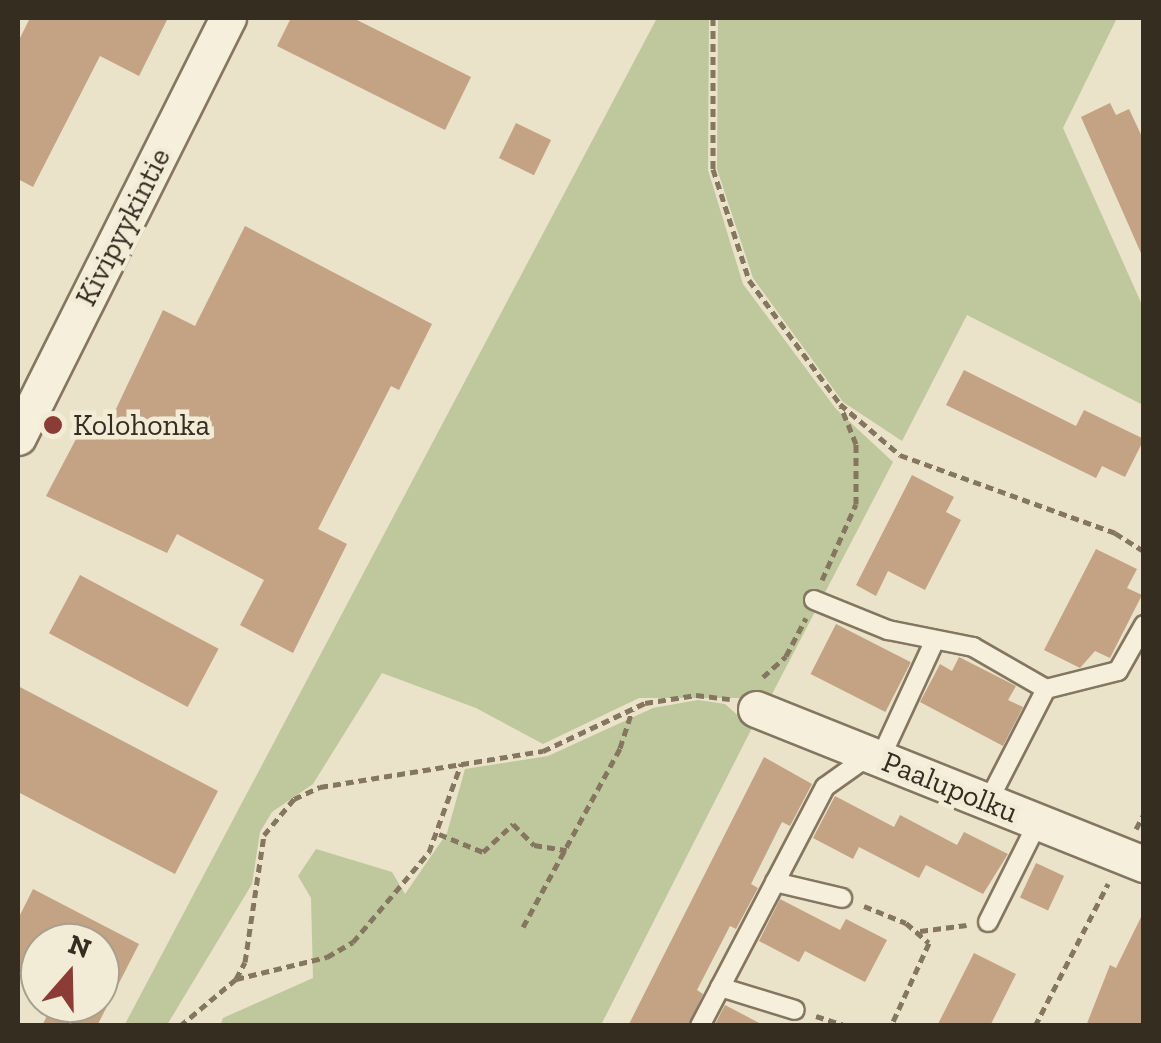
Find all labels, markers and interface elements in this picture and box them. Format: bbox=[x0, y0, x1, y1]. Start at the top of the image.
street label: Kivipyykintie bbox=[68, 142, 178, 312]
place label: Kolohonka bbox=[73, 407, 210, 443]
marker: Kolohonka bbox=[42, 414, 64, 436]
street label: Paalupolku bbox=[877, 744, 1023, 830]
north arrow bbox=[20, 923, 120, 1023]
text: N bbox=[64, 927, 95, 965]

